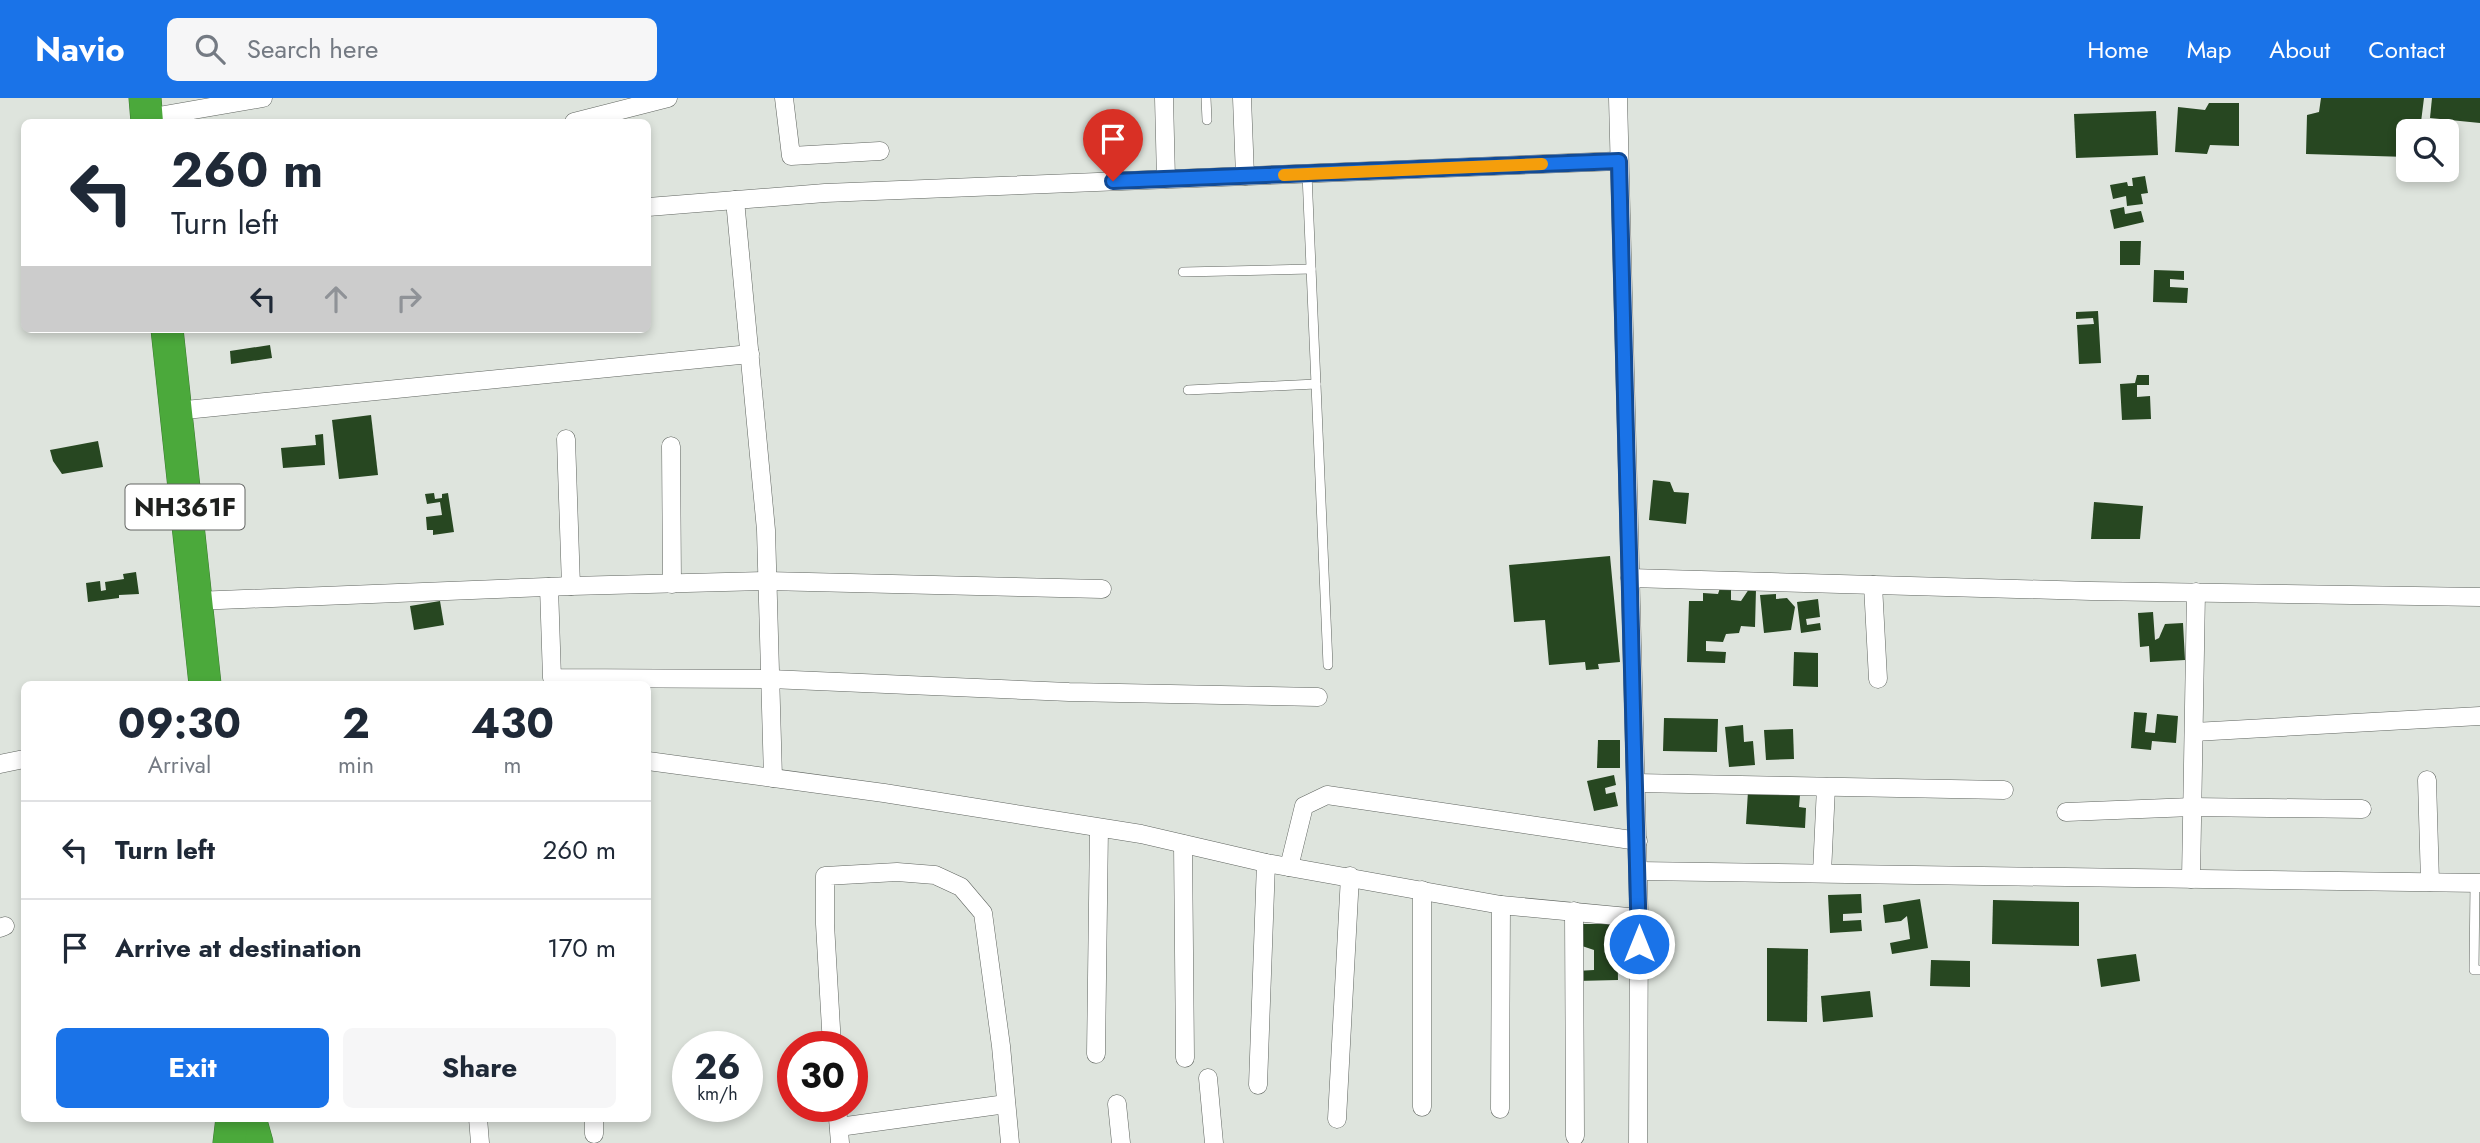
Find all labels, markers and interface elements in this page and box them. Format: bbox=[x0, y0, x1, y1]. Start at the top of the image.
search box bbox=[167, 18, 657, 81]
text: Navio bbox=[35, 26, 125, 73]
icon: search bbox=[191, 30, 229, 68]
text: Search here bbox=[247, 30, 378, 68]
text: Home bbox=[2087, 32, 2149, 67]
text: Map bbox=[2187, 32, 2231, 67]
text: About bbox=[2269, 32, 2330, 67]
text: Contact bbox=[2368, 32, 2445, 67]
pin bbox=[1083, 109, 1143, 181]
map controls bbox=[2396, 119, 2459, 182]
button: search bbox=[2396, 119, 2459, 182]
icon: arrive bbox=[1094, 120, 1132, 158]
text: 260 m bbox=[171, 135, 323, 205]
icon: left bbox=[56, 147, 147, 238]
text: Turn left bbox=[171, 200, 278, 246]
icon: left bbox=[244, 280, 282, 318]
icon: ahead bbox=[317, 280, 355, 318]
icon: right bbox=[390, 280, 428, 318]
road number: NH361F bbox=[125, 484, 244, 530]
text: 09:30 bbox=[118, 693, 241, 754]
text: 2 bbox=[342, 693, 370, 754]
text: 430 bbox=[471, 693, 554, 754]
text: Arrival bbox=[148, 748, 211, 782]
text: min bbox=[338, 748, 374, 782]
text: m bbox=[504, 748, 521, 782]
icon: left bbox=[56, 831, 94, 869]
text: Turn left bbox=[115, 831, 215, 869]
text: 260 m bbox=[543, 831, 616, 869]
position arrow bbox=[1602, 907, 1676, 981]
icon: arrive bbox=[56, 929, 94, 967]
text: Arrive at destination bbox=[115, 929, 362, 967]
text: 170 m bbox=[547, 929, 616, 967]
button: Exit bbox=[56, 1028, 329, 1108]
button: Share bbox=[343, 1028, 616, 1108]
speed limit sign: 30 bbox=[777, 1031, 868, 1122]
text: 26 bbox=[694, 1042, 741, 1092]
text: km/h bbox=[697, 1081, 738, 1107]

